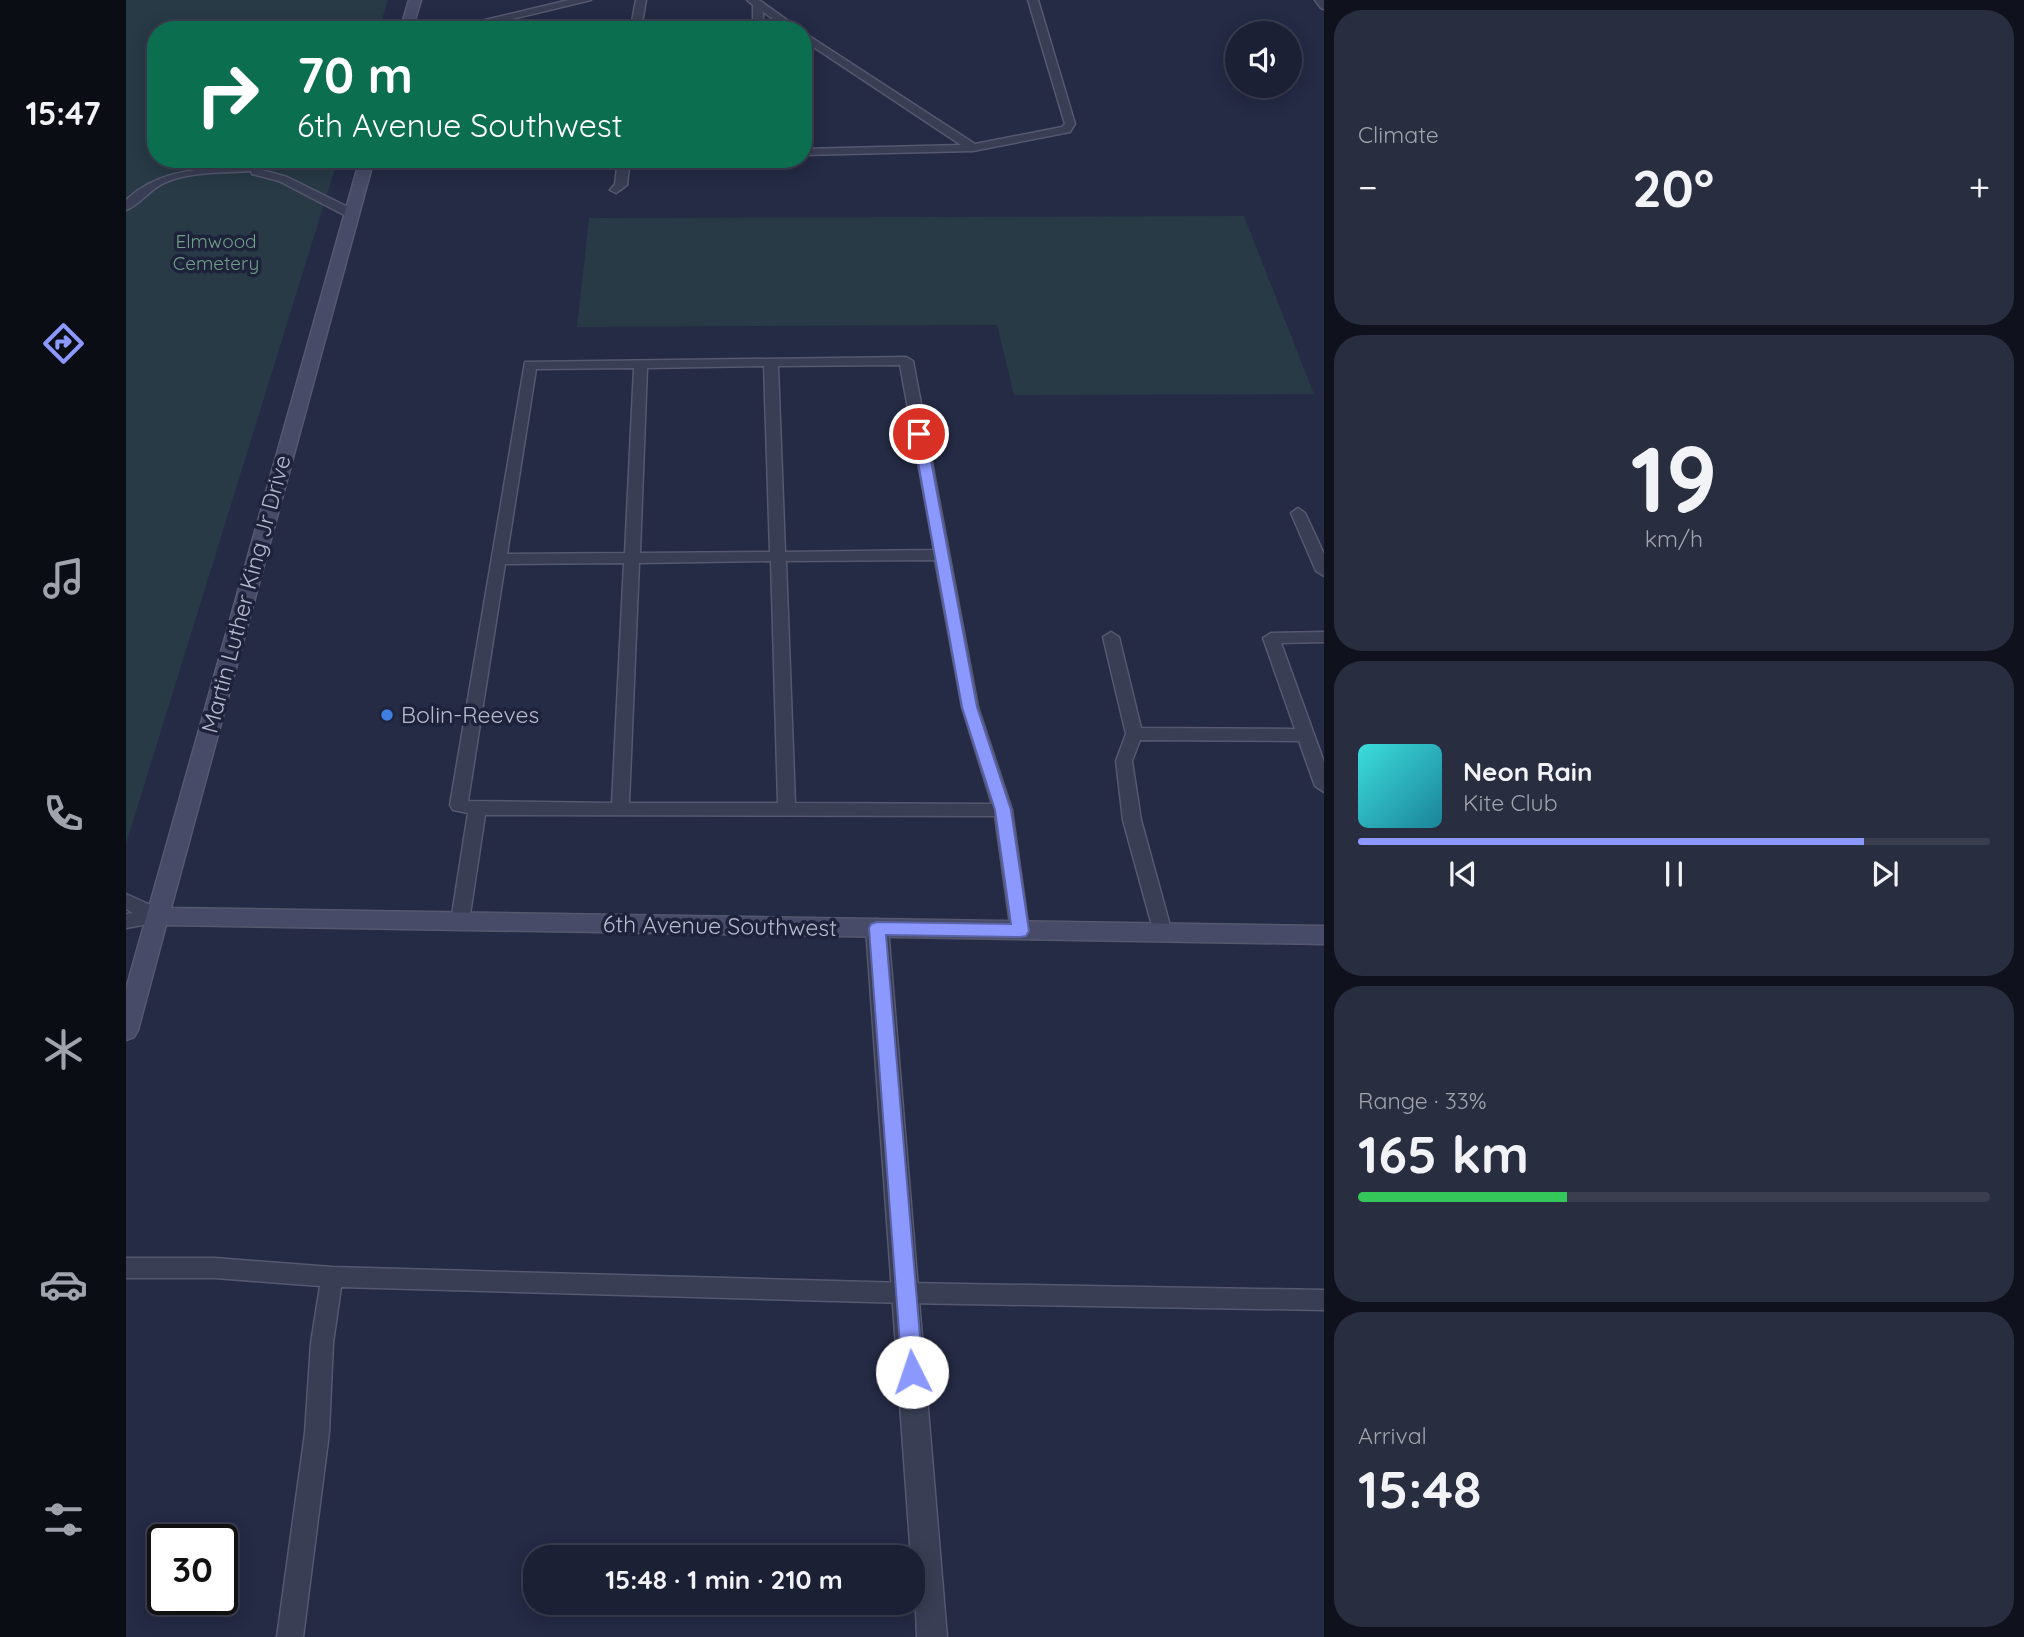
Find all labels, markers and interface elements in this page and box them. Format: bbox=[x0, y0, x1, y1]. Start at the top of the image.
map controls bbox=[1225, 21, 1302, 98]
button: sound bbox=[1225, 21, 1302, 98]
text: 70 m bbox=[297, 44, 413, 105]
icon: right bbox=[182, 49, 273, 140]
text: 15:47 bbox=[25, 93, 101, 133]
text: 6th Avenue Southwest bbox=[297, 105, 623, 145]
text: Climate bbox=[1358, 120, 1439, 149]
text: 20° bbox=[1632, 155, 1714, 220]
text: − bbox=[1358, 163, 1378, 211]
text: + bbox=[1969, 163, 1990, 211]
park label: Elmwood Cemetery bbox=[173, 229, 259, 275]
icon: directions bbox=[39, 319, 88, 368]
pin bbox=[889, 404, 949, 464]
icon: arrive bbox=[900, 415, 938, 453]
text: 19 bbox=[1630, 421, 1718, 535]
street label: Martin Luther King Jr Drive bbox=[194, 452, 297, 736]
text: km/h bbox=[1645, 524, 1703, 553]
icon: music bbox=[39, 554, 88, 603]
place label: Bolin-Reeves bbox=[401, 700, 539, 729]
marker: Bolin-Reeves bbox=[379, 707, 395, 723]
text: Neon Rain bbox=[1463, 755, 1592, 788]
text: Kite Club bbox=[1463, 788, 1558, 817]
icon: phone bbox=[39, 789, 88, 838]
icon: previous bbox=[1444, 855, 1482, 893]
icon: pause bbox=[1655, 855, 1693, 893]
icon: next bbox=[1866, 855, 1904, 893]
street label: 6th Avenue Southwest bbox=[603, 909, 837, 942]
icon: climate bbox=[39, 1025, 88, 1074]
text: Range · 33% bbox=[1358, 1086, 1487, 1115]
text: 165 km bbox=[1358, 1121, 1529, 1186]
icon: car bbox=[39, 1260, 88, 1309]
position arrow bbox=[875, 1335, 949, 1409]
text: Arrival bbox=[1358, 1421, 1427, 1450]
text: 15:48 bbox=[1358, 1456, 1481, 1521]
icon: filters bbox=[39, 1495, 88, 1544]
speed limit sign: 30 bbox=[147, 1524, 238, 1615]
text: 15:48 · 1 min · 210 m bbox=[605, 1563, 843, 1596]

